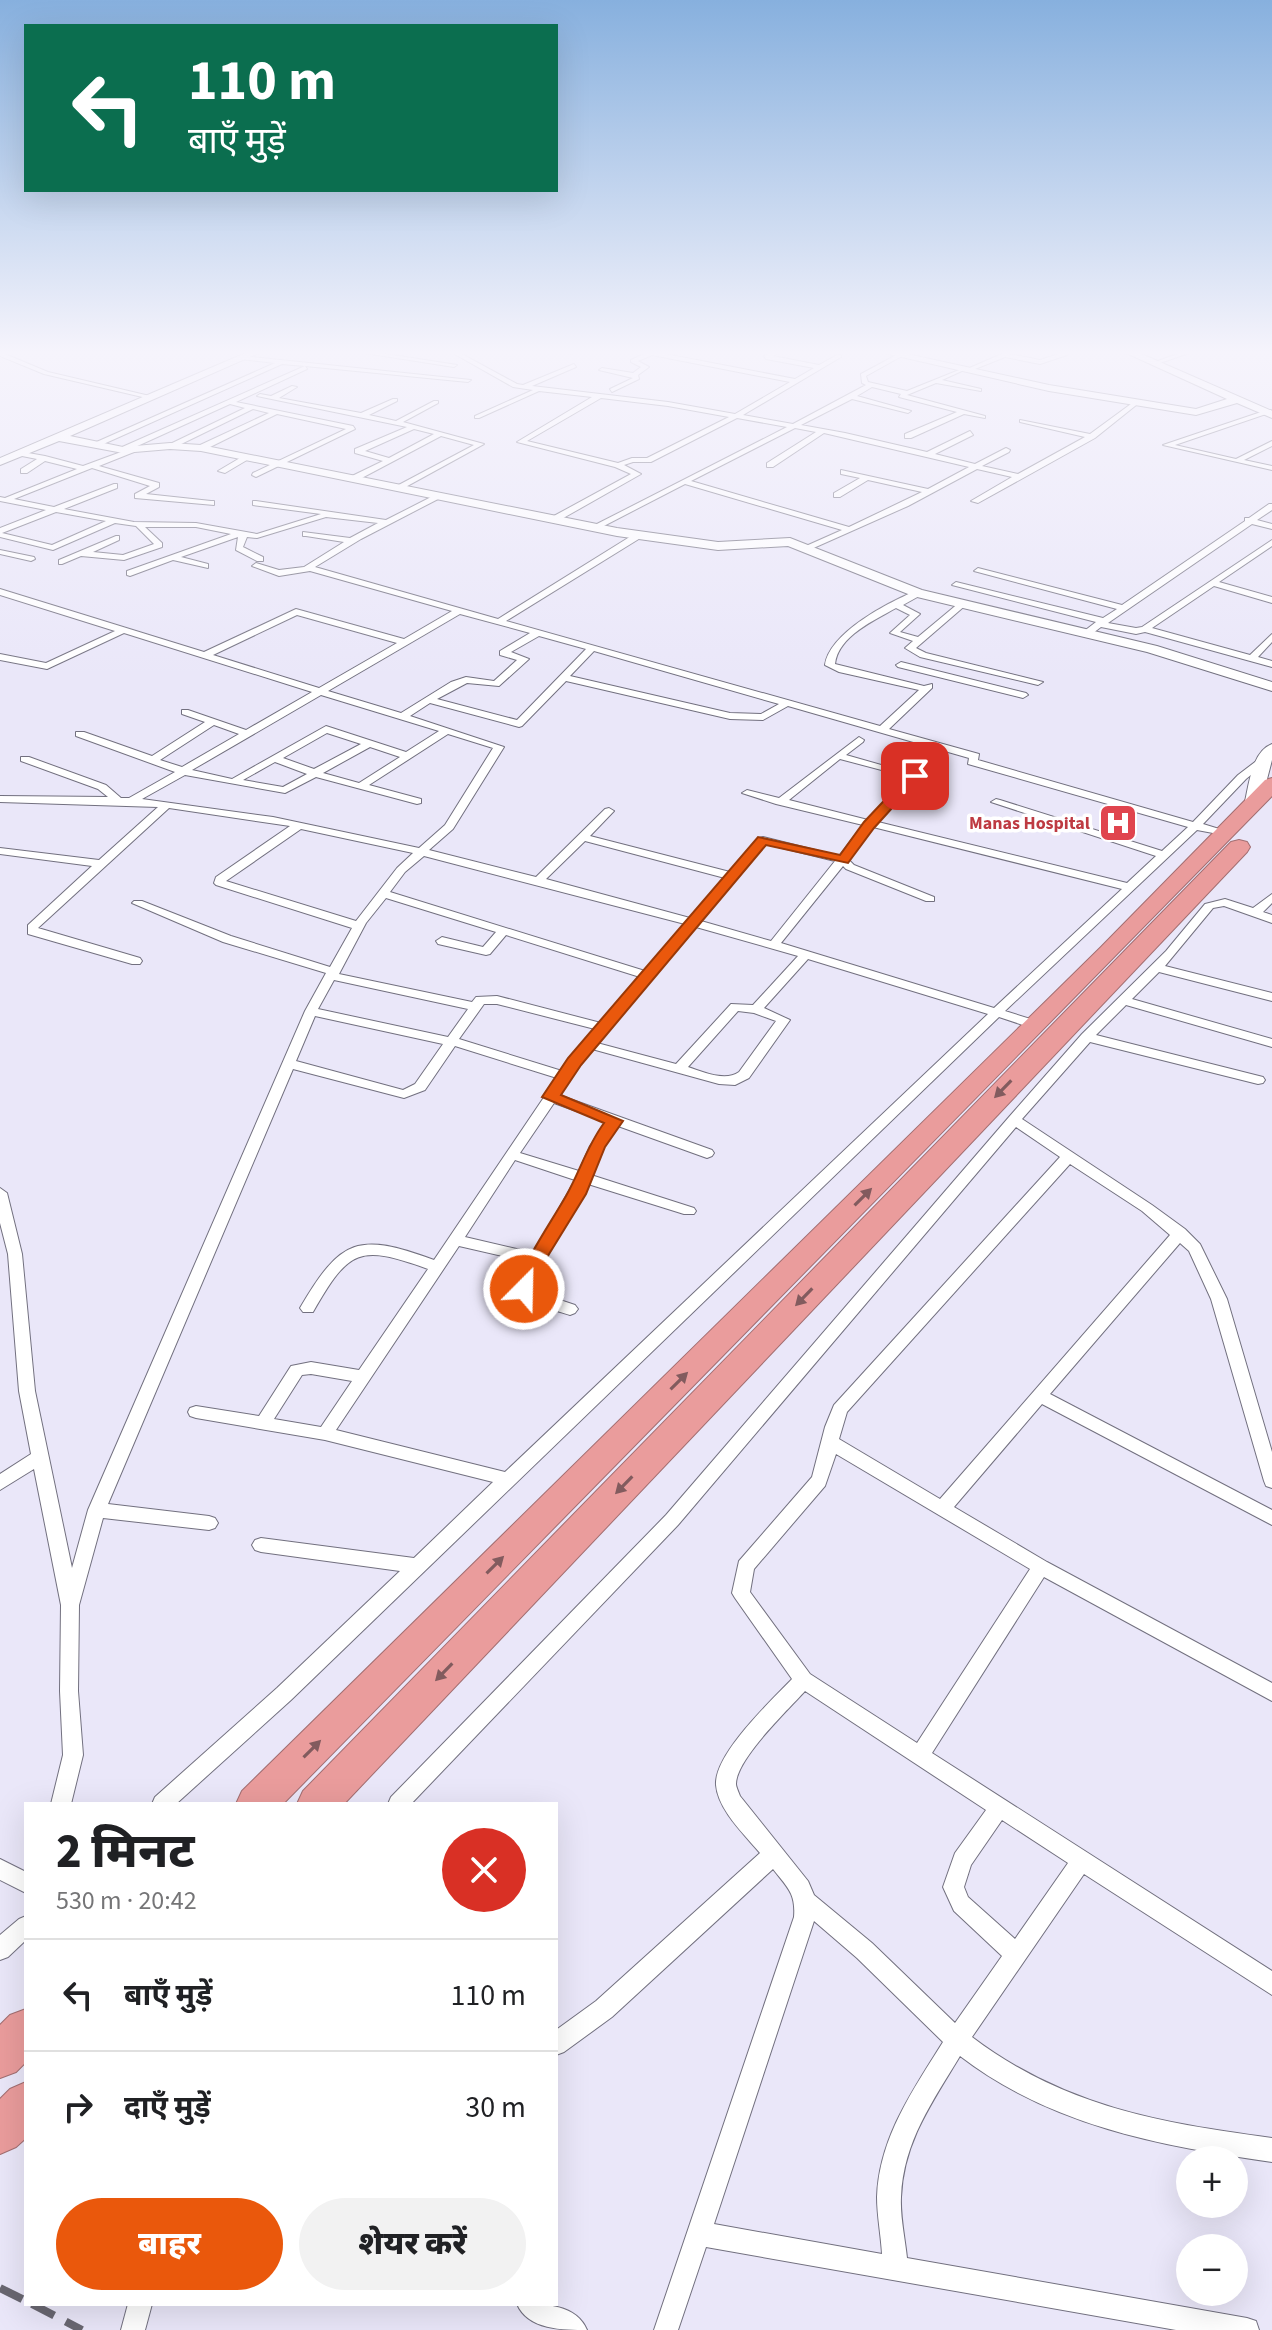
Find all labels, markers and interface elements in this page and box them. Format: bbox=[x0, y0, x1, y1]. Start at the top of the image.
text: 110 m bbox=[188, 42, 336, 121]
icon: left bbox=[56, 56, 160, 160]
text: बाएँ मुड़ें bbox=[188, 116, 286, 167]
pin bbox=[881, 742, 949, 810]
icon: arrive bbox=[893, 754, 937, 798]
hospital icon: Manas Hospital bbox=[1097, 802, 1139, 844]
place label: Manas Hospital bbox=[969, 811, 1090, 836]
one-way arrow bbox=[995, 1079, 1013, 1098]
one-way arrow bbox=[853, 1188, 872, 1207]
position arrow bbox=[482, 1247, 566, 1331]
one-way arrow bbox=[796, 1287, 814, 1306]
one-way arrow bbox=[669, 1372, 688, 1391]
one-way arrow bbox=[616, 1475, 634, 1494]
one-way arrow bbox=[485, 1556, 504, 1575]
one-way arrow bbox=[435, 1662, 454, 1681]
one-way arrow bbox=[302, 1740, 320, 1759]
text: 2 मिनट bbox=[56, 1818, 195, 1886]
button: close bbox=[442, 1828, 526, 1912]
text: 530 m · 20:42 bbox=[56, 1882, 197, 1919]
icon: left bbox=[56, 1973, 100, 2017]
text: बाएँ मुड़ें bbox=[124, 1974, 212, 2017]
text: 110 m bbox=[450, 1974, 526, 2017]
icon: right bbox=[56, 2085, 100, 2129]
text: दाएँ मुड़ें bbox=[124, 2086, 211, 2129]
text: 30 m bbox=[465, 2086, 526, 2129]
map controls bbox=[1176, 2146, 1248, 2306]
button: + bbox=[1176, 2146, 1248, 2218]
button: बाहर bbox=[56, 2198, 283, 2290]
button: शेयर करें bbox=[299, 2198, 526, 2290]
button: − bbox=[1176, 2234, 1248, 2306]

